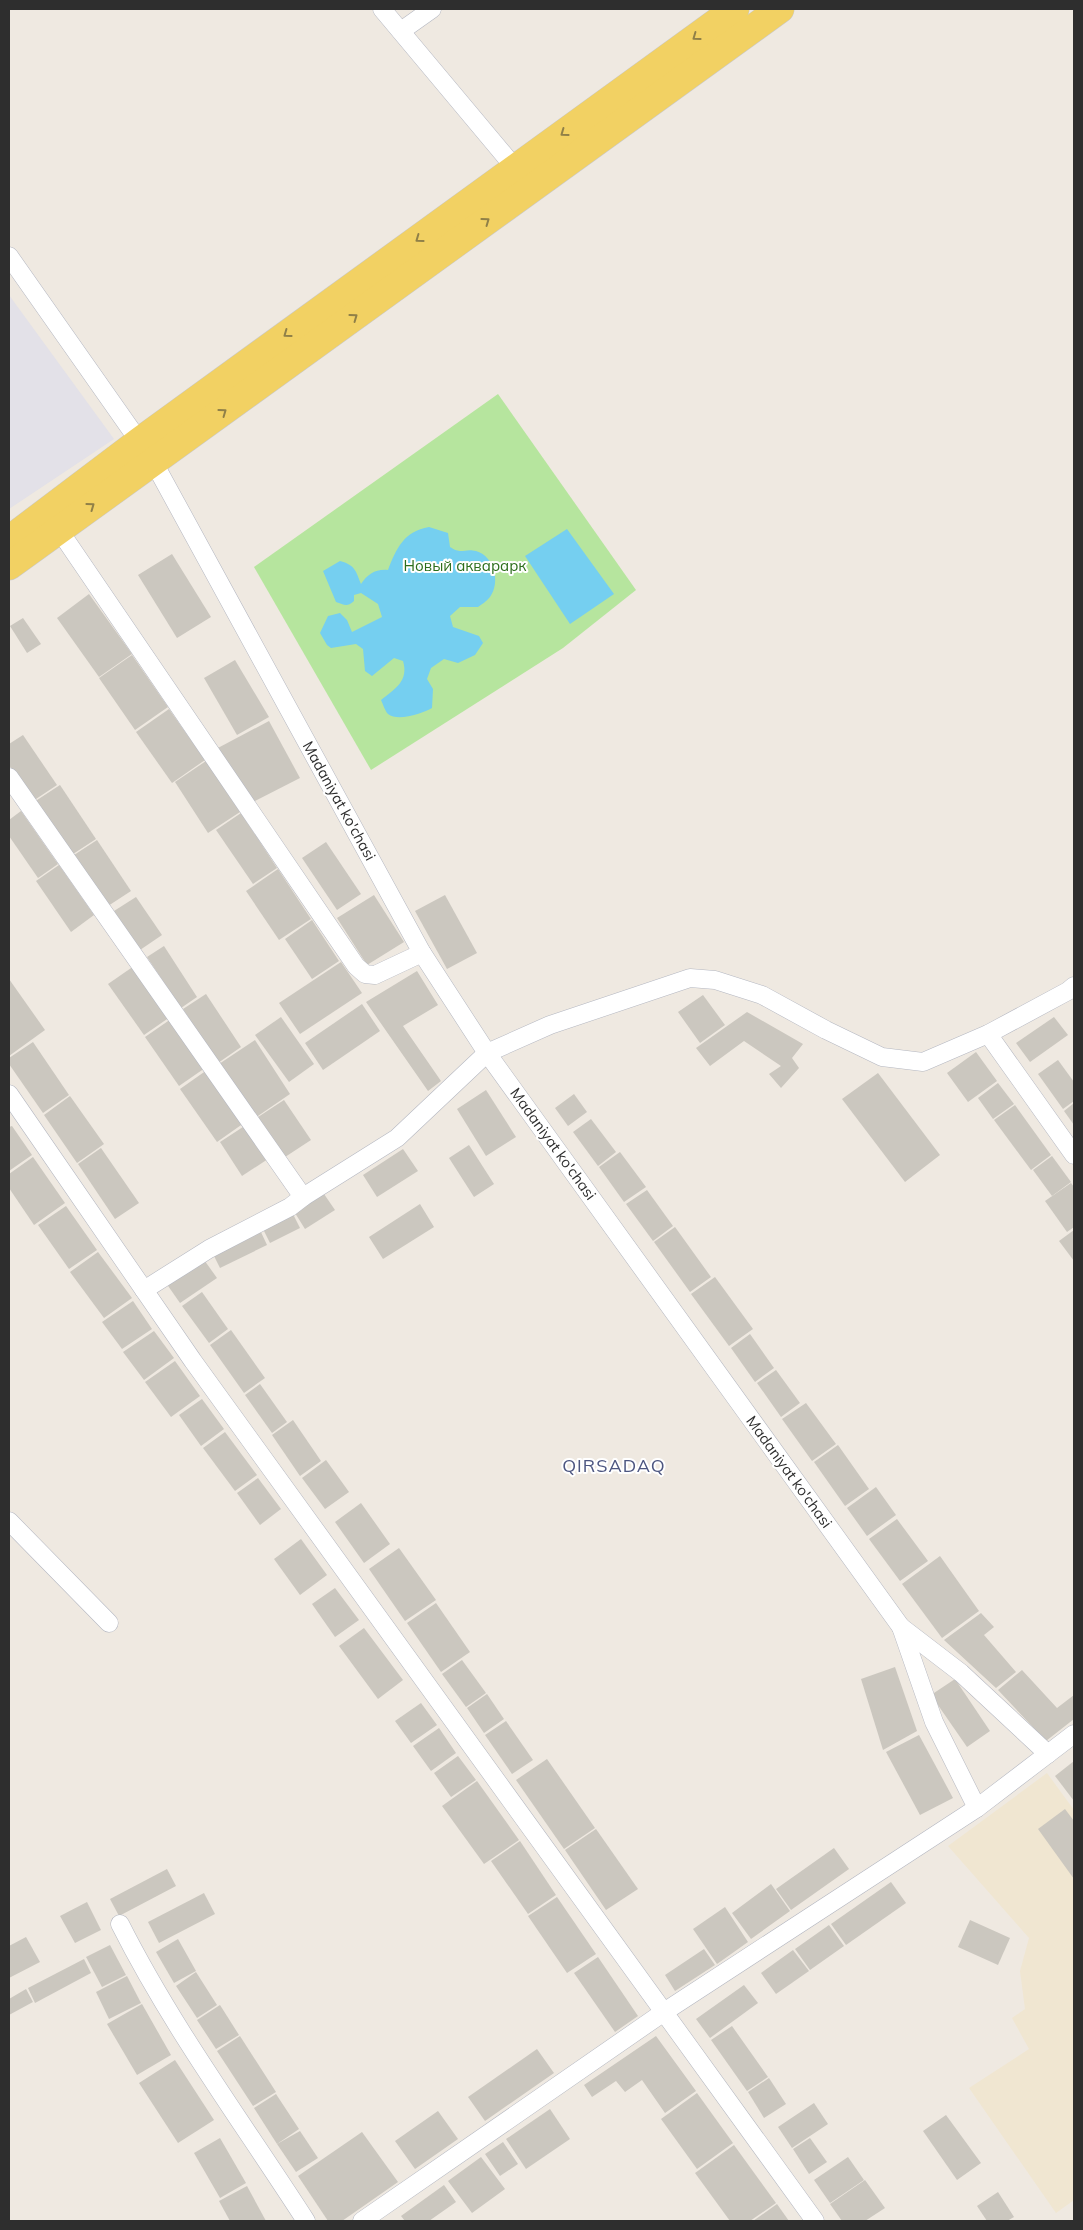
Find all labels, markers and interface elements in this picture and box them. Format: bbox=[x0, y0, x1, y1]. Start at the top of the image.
one-way arrow bbox=[693, 32, 702, 40]
one-way arrow bbox=[560, 127, 570, 136]
one-way arrow bbox=[480, 219, 489, 227]
one-way arrow bbox=[415, 233, 425, 242]
one-way arrow bbox=[349, 314, 358, 323]
one-way arrow bbox=[283, 328, 293, 337]
one-way arrow bbox=[217, 409, 227, 418]
one-way arrow bbox=[85, 503, 94, 513]
park label: Новый акварарк bbox=[404, 556, 527, 575]
street label: Madaniyat ko'chasi bbox=[299, 738, 380, 864]
street label: Madaniyat ko'chasi bbox=[506, 1084, 600, 1203]
street label: Madaniyat ko'chasi bbox=[742, 1412, 836, 1531]
district label: QIRSADAQ bbox=[562, 1454, 666, 1477]

